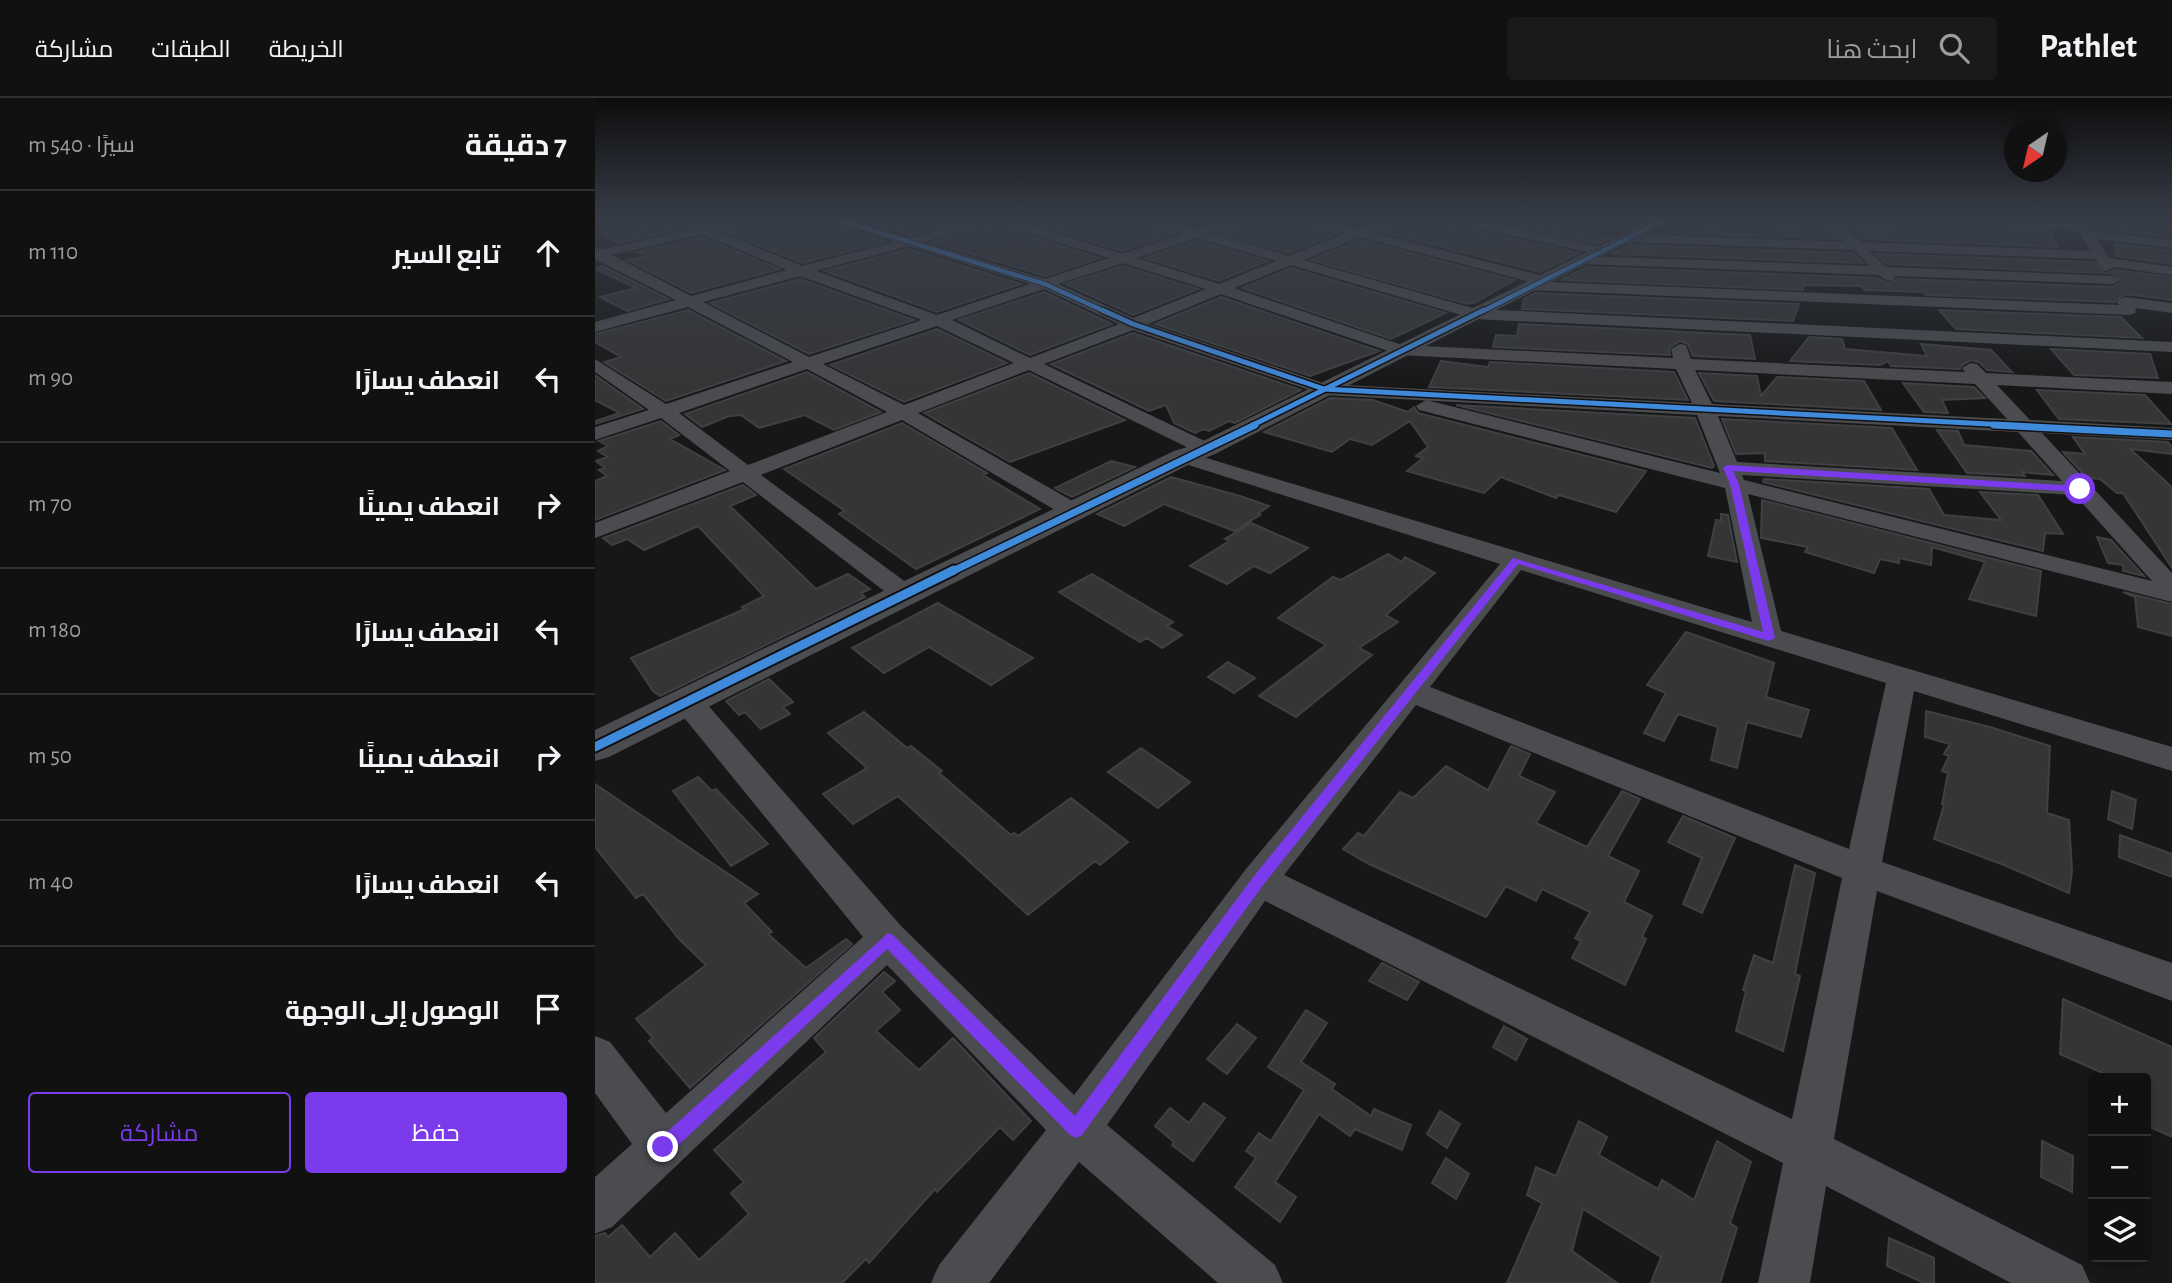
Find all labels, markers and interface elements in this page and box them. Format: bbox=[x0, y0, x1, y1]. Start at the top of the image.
search box bbox=[1507, 17, 1997, 80]
icon: search bbox=[1935, 29, 1973, 67]
text: Pathlet bbox=[2039, 31, 2137, 64]
text: ابحث هنا bbox=[1826, 37, 1917, 63]
text: مشاركة bbox=[35, 38, 113, 62]
text: الطبقات bbox=[151, 38, 231, 62]
text: الخريطة bbox=[269, 38, 344, 62]
north arrow bbox=[2004, 119, 2067, 182]
text: 7 دقيقة bbox=[465, 131, 567, 161]
text: سيرًا · 540 m bbox=[28, 134, 135, 157]
icon: ahead bbox=[529, 234, 567, 272]
text: 110 m bbox=[28, 241, 78, 264]
text: تابع السير bbox=[393, 242, 500, 268]
icon: left bbox=[529, 360, 567, 398]
text: 90 m bbox=[28, 367, 73, 390]
text: انعطف يسارًا bbox=[354, 368, 500, 394]
route start bbox=[2064, 473, 2095, 504]
icon: right bbox=[529, 486, 567, 524]
text: 70 m bbox=[28, 493, 72, 516]
text: انعطف يمينًا bbox=[357, 494, 500, 520]
icon: left bbox=[529, 612, 567, 650]
text: 180 m bbox=[28, 619, 81, 642]
text: انعطف يسارًا bbox=[354, 620, 500, 646]
icon: right bbox=[529, 738, 567, 776]
text: 50 m bbox=[28, 745, 72, 768]
text: انعطف يمينًا bbox=[357, 746, 500, 772]
icon: left bbox=[529, 864, 567, 902]
text: 40 m bbox=[28, 871, 73, 894]
text: انعطف يسارًا bbox=[354, 872, 500, 898]
icon: arrive bbox=[529, 990, 567, 1028]
text: الوصول إلى الوجهة bbox=[285, 998, 500, 1024]
map controls bbox=[2088, 1073, 2151, 1262]
button: + bbox=[2088, 1073, 2151, 1136]
button: مشاركة bbox=[28, 1092, 291, 1173]
button: حفظ bbox=[305, 1092, 567, 1173]
route end bbox=[647, 1131, 678, 1162]
button: − bbox=[2088, 1136, 2151, 1199]
button: layers bbox=[2088, 1199, 2151, 1262]

